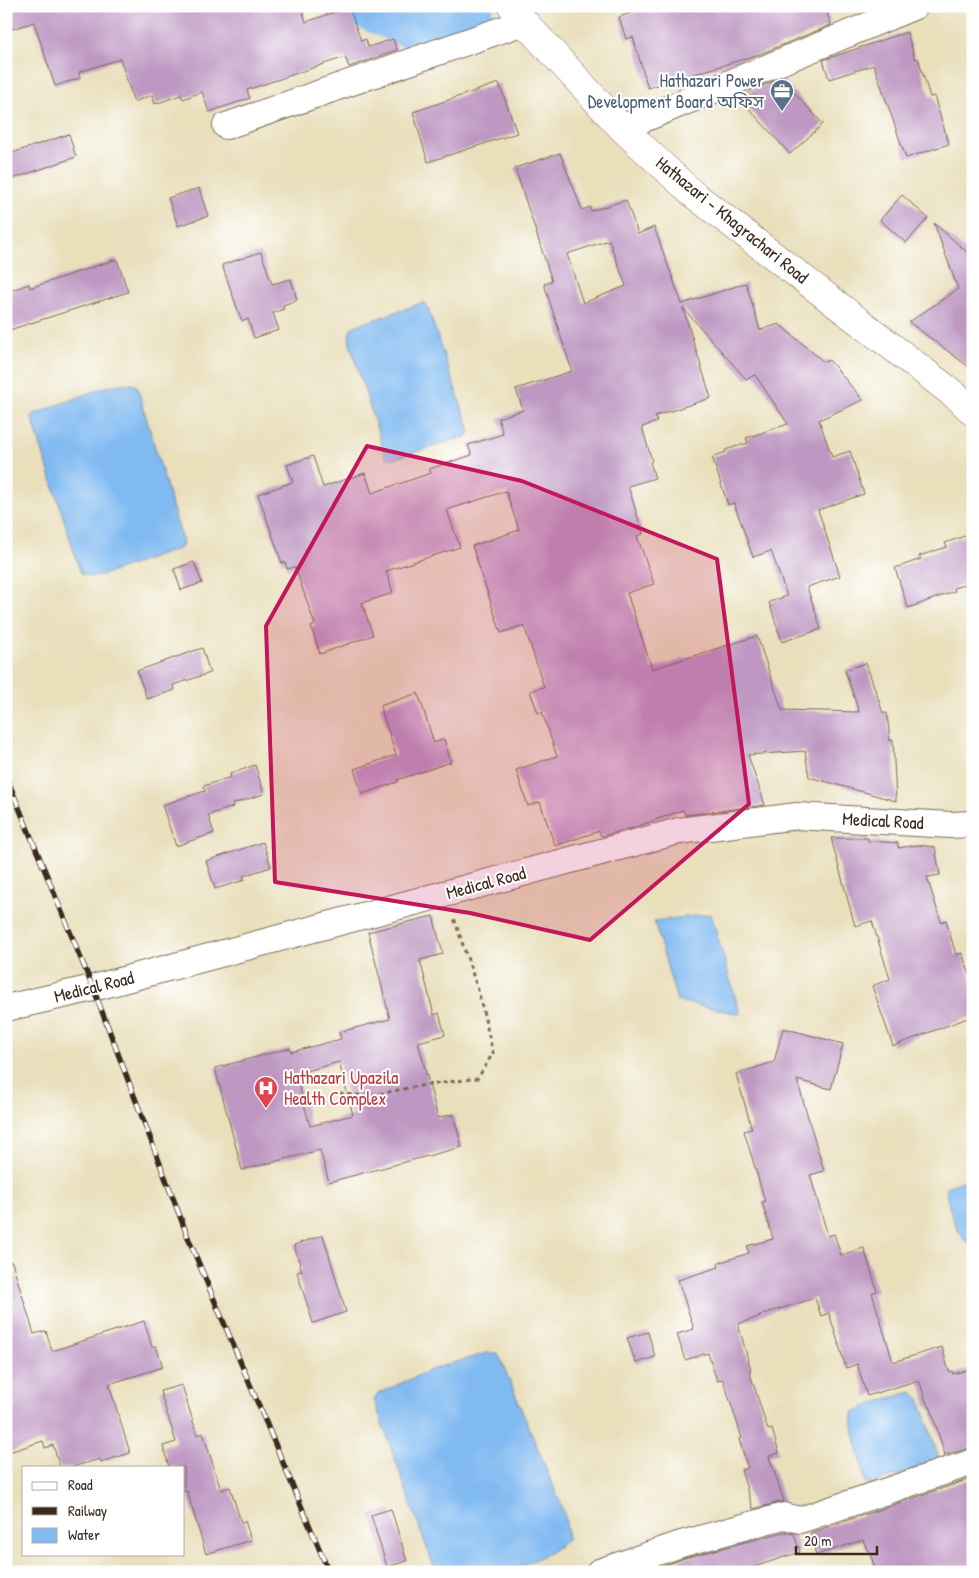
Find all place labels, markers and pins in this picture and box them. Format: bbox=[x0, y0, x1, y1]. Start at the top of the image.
place label: Hathazari Power Development Board অফিস bbox=[588, 68, 765, 114]
office icon: Hathazari Power Development Board অফিস bbox=[769, 78, 795, 112]
place label: Hathazari Upazila Health Complex bbox=[284, 1065, 398, 1111]
hospital icon: Hathazari Upazila Health Complex bbox=[253, 1075, 279, 1109]

